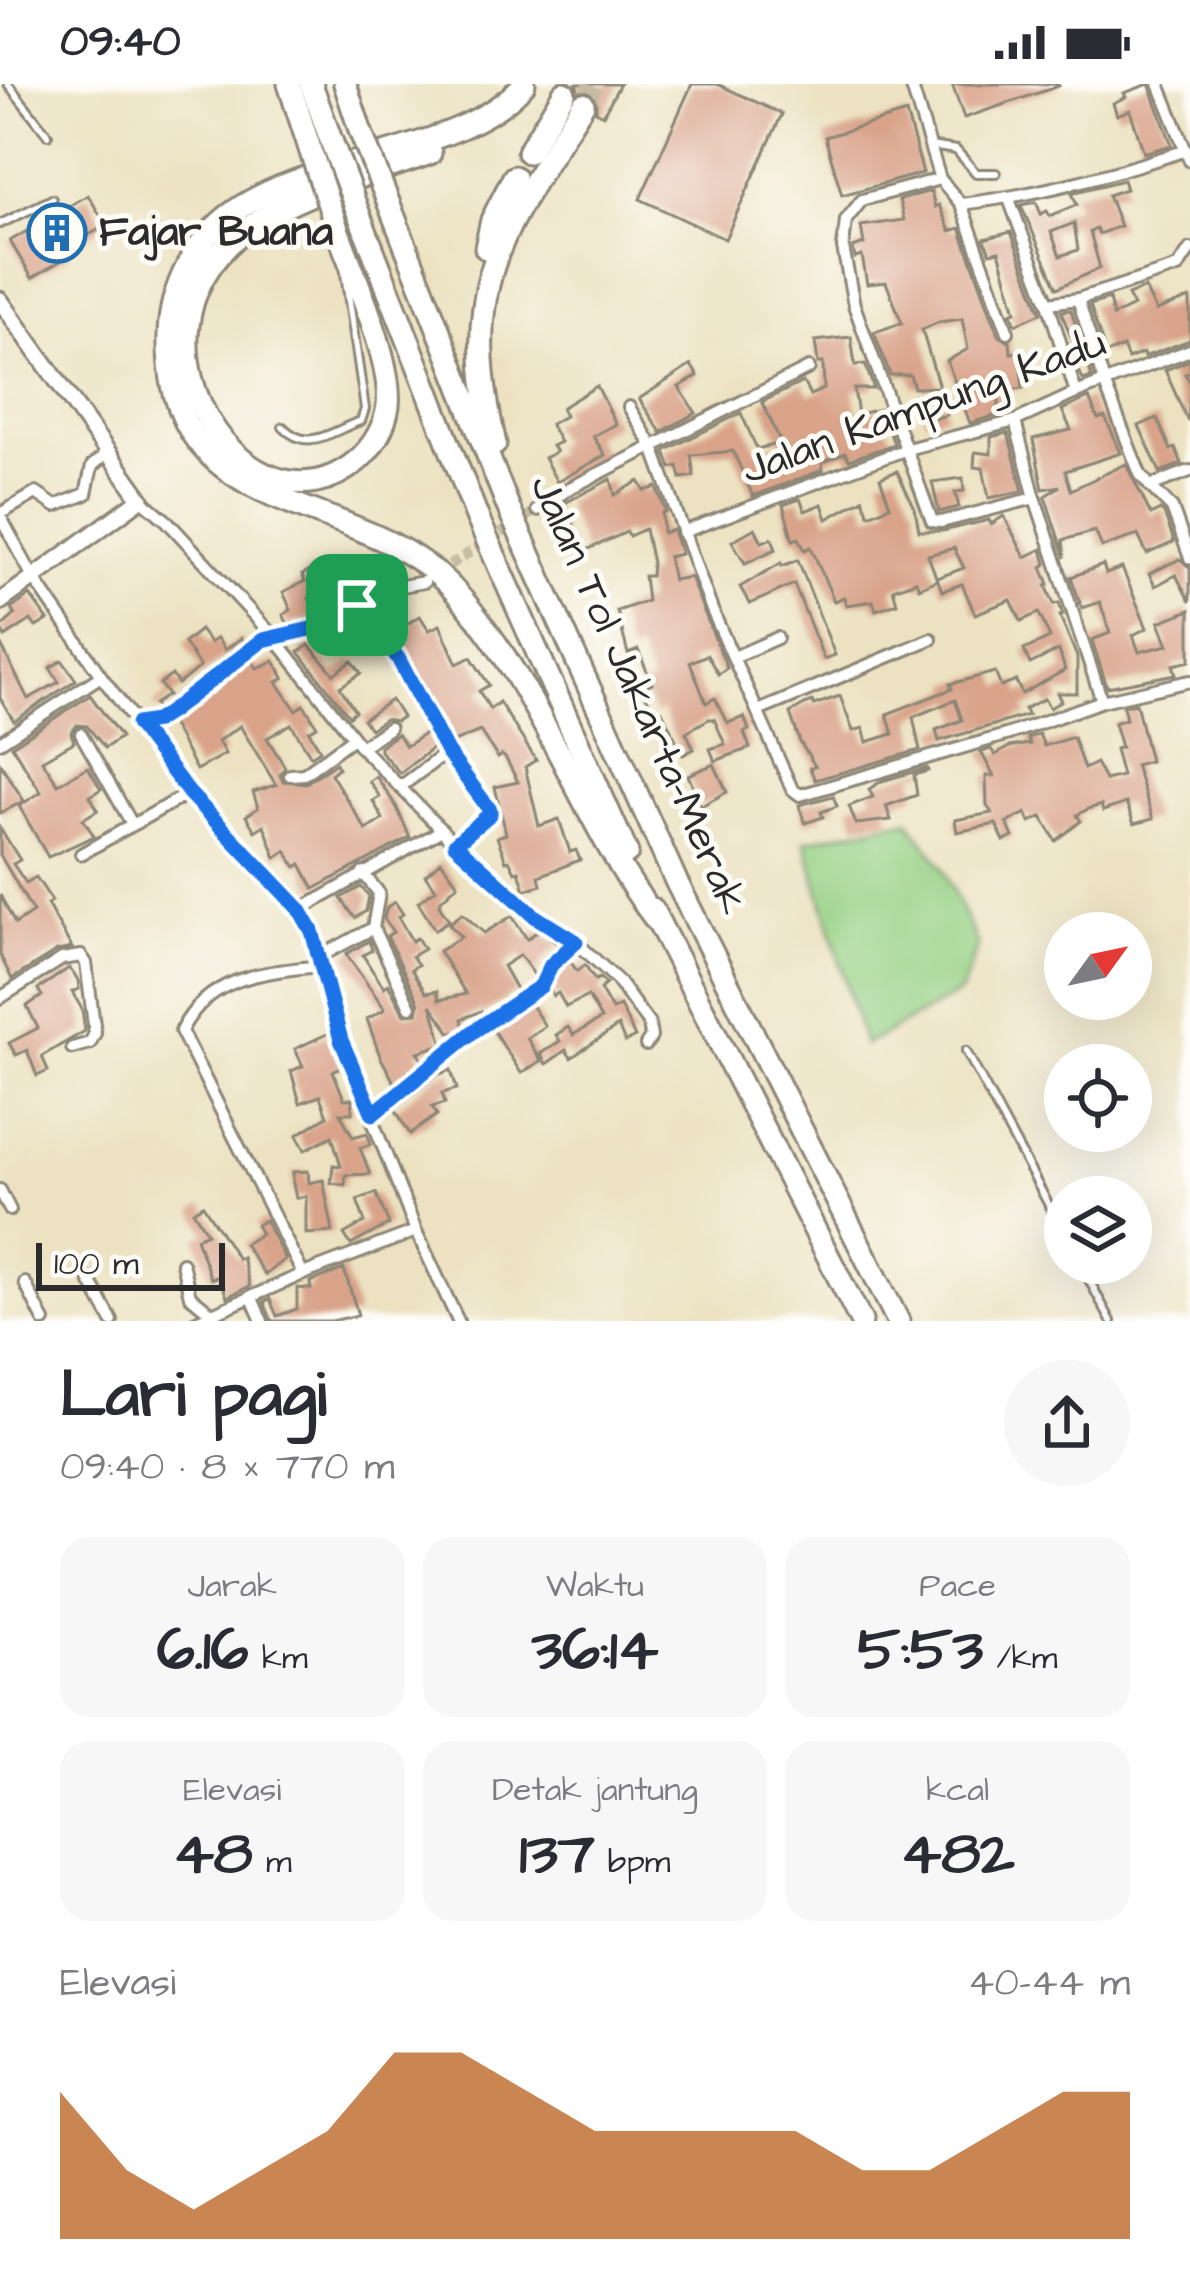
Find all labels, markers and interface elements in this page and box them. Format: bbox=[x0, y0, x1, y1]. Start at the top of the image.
text: 09:40 bbox=[60, 11, 181, 73]
building icon: Fajar Buana bbox=[26, 202, 88, 264]
place label: Fajar Buana bbox=[99, 204, 334, 262]
street label: Jalan Kampung Kadu bbox=[734, 314, 1114, 500]
street label: Jalan Tol Jakarta–Merak bbox=[515, 466, 761, 924]
pin bbox=[306, 554, 408, 656]
icon: arrive bbox=[324, 572, 390, 638]
north arrow bbox=[1044, 912, 1152, 1020]
map controls bbox=[1044, 912, 1152, 1284]
button: locate bbox=[1044, 1044, 1152, 1152]
button: layers bbox=[1044, 1176, 1152, 1284]
scale bar bbox=[36, 1237, 225, 1290]
text: 100 m bbox=[54, 1241, 139, 1287]
text: Lari pagi bbox=[60, 1350, 326, 1442]
button: share bbox=[1004, 1360, 1130, 1486]
text: 09:40 · 8 × 770 m bbox=[60, 1441, 395, 1495]
text: Jarak bbox=[188, 1563, 277, 1609]
text: Waktu bbox=[546, 1563, 644, 1609]
text: Pace bbox=[919, 1563, 996, 1609]
text: 6.16 bbox=[157, 1609, 248, 1692]
text: 36:14 bbox=[532, 1609, 658, 1692]
text: 5:53 bbox=[858, 1609, 983, 1692]
text: km bbox=[248, 1635, 308, 1681]
text: /km bbox=[983, 1635, 1058, 1681]
text: Elevasi bbox=[183, 1767, 281, 1813]
text: Detak jantung bbox=[492, 1767, 698, 1813]
text: kcal bbox=[926, 1767, 989, 1813]
text: 48 bbox=[173, 1813, 253, 1896]
text: 137 bbox=[520, 1813, 595, 1896]
text: 482 bbox=[901, 1813, 1015, 1896]
text: m bbox=[253, 1839, 292, 1885]
text: bpm bbox=[595, 1839, 670, 1885]
text: Elevasi bbox=[60, 1957, 176, 2011]
text: 40–44 m bbox=[968, 1957, 1130, 2011]

